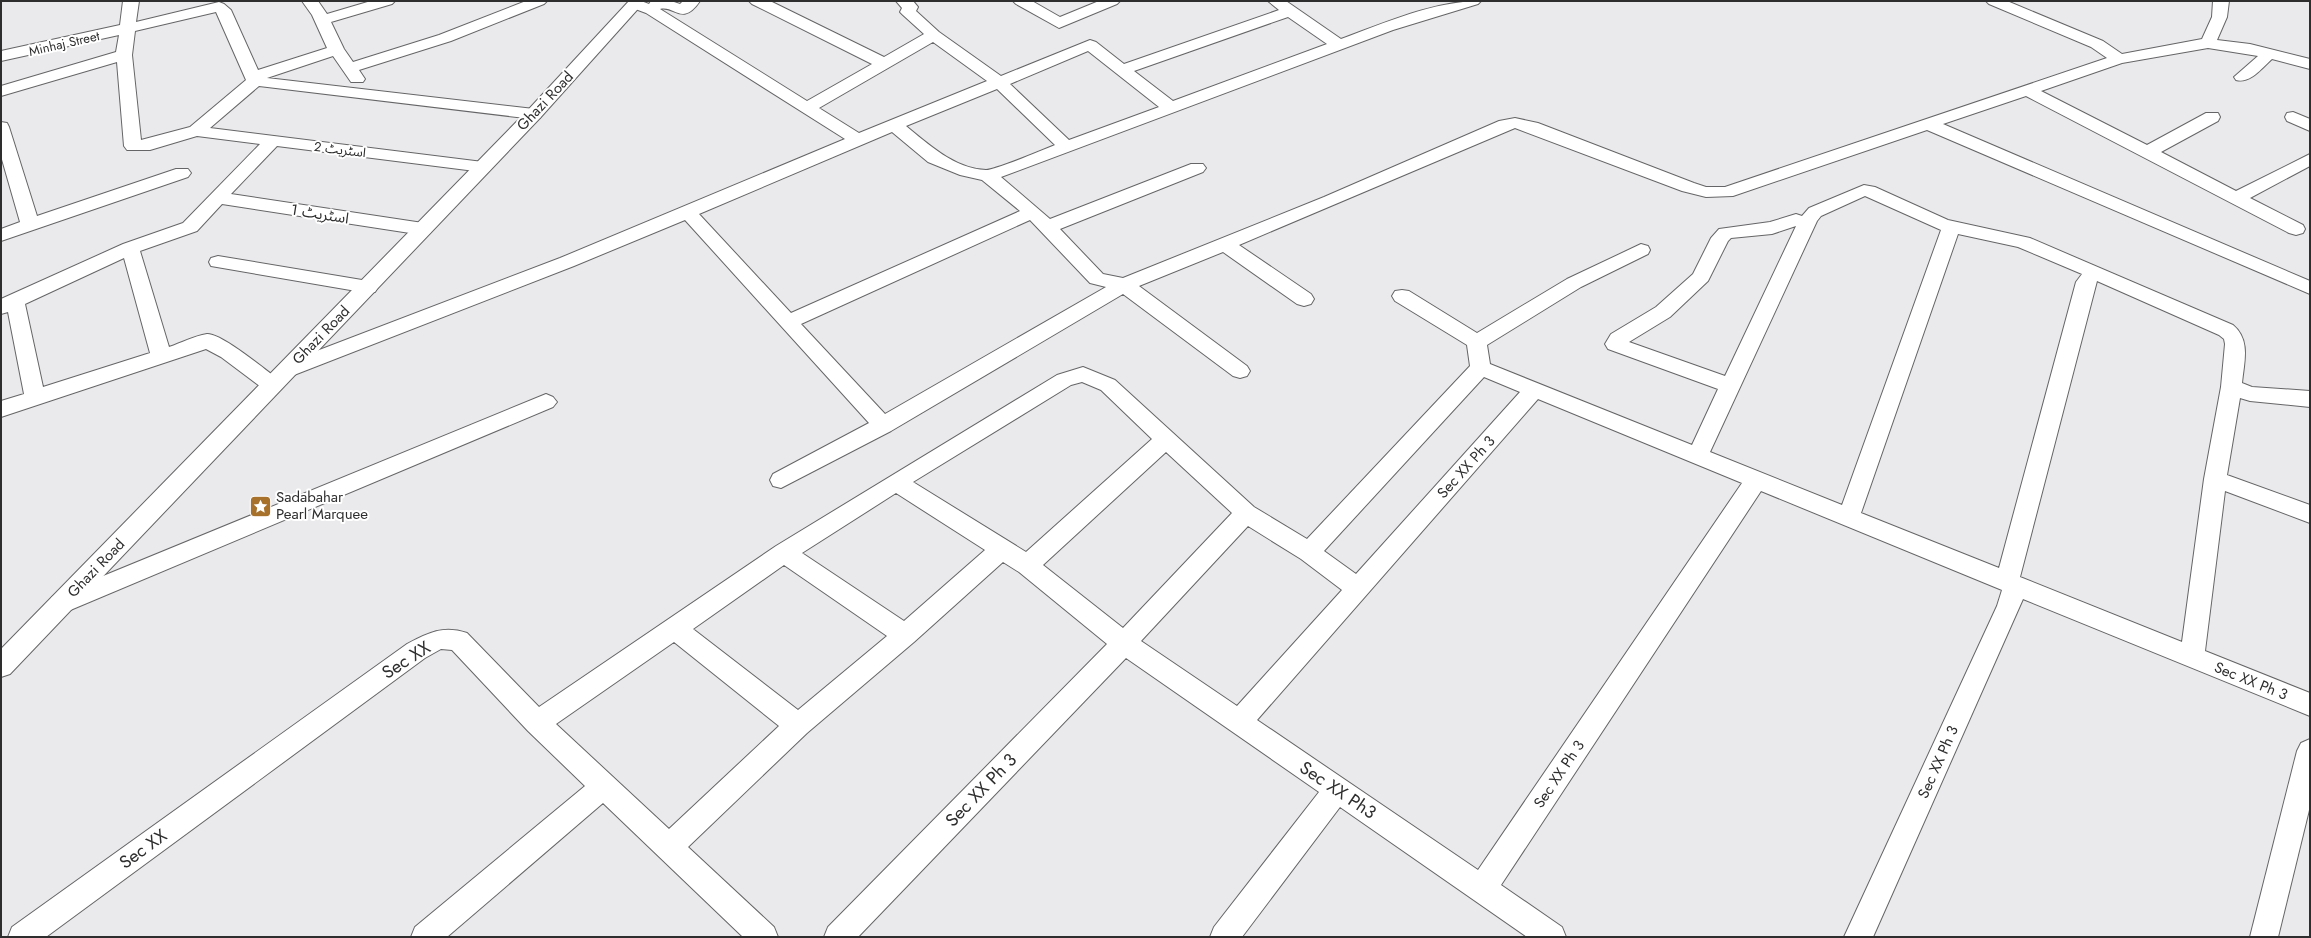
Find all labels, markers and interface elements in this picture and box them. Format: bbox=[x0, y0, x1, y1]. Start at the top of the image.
street label: Minhaj Street bbox=[27, 26, 102, 61]
street label: Ghazi Road bbox=[512, 66, 578, 136]
street label: اسٹریٹ 2 bbox=[313, 137, 367, 162]
street label: اسٹریٹ 1 bbox=[289, 199, 351, 229]
street label: Ghazi Road bbox=[287, 301, 355, 369]
street label: Sec XX Ph 3 bbox=[1432, 431, 1500, 503]
place label: Sadabahar Pearl Marquee bbox=[276, 486, 368, 525]
place icon: Sadabahar Pearl Marquee bbox=[248, 493, 274, 519]
street label: Ghazi Road bbox=[62, 534, 130, 602]
street label: Sec XX bbox=[377, 635, 435, 685]
street label: Sec XX Ph 3 bbox=[2211, 656, 2291, 706]
street label: Sec XX Ph 3 bbox=[1912, 722, 1964, 802]
street label: Sec XX Ph 3 bbox=[1528, 736, 1590, 812]
street label: Sec XX Ph 3 bbox=[939, 747, 1023, 833]
street label: Sec XX Ph3 bbox=[1294, 755, 1382, 825]
street label: Sec XX bbox=[114, 823, 172, 875]

